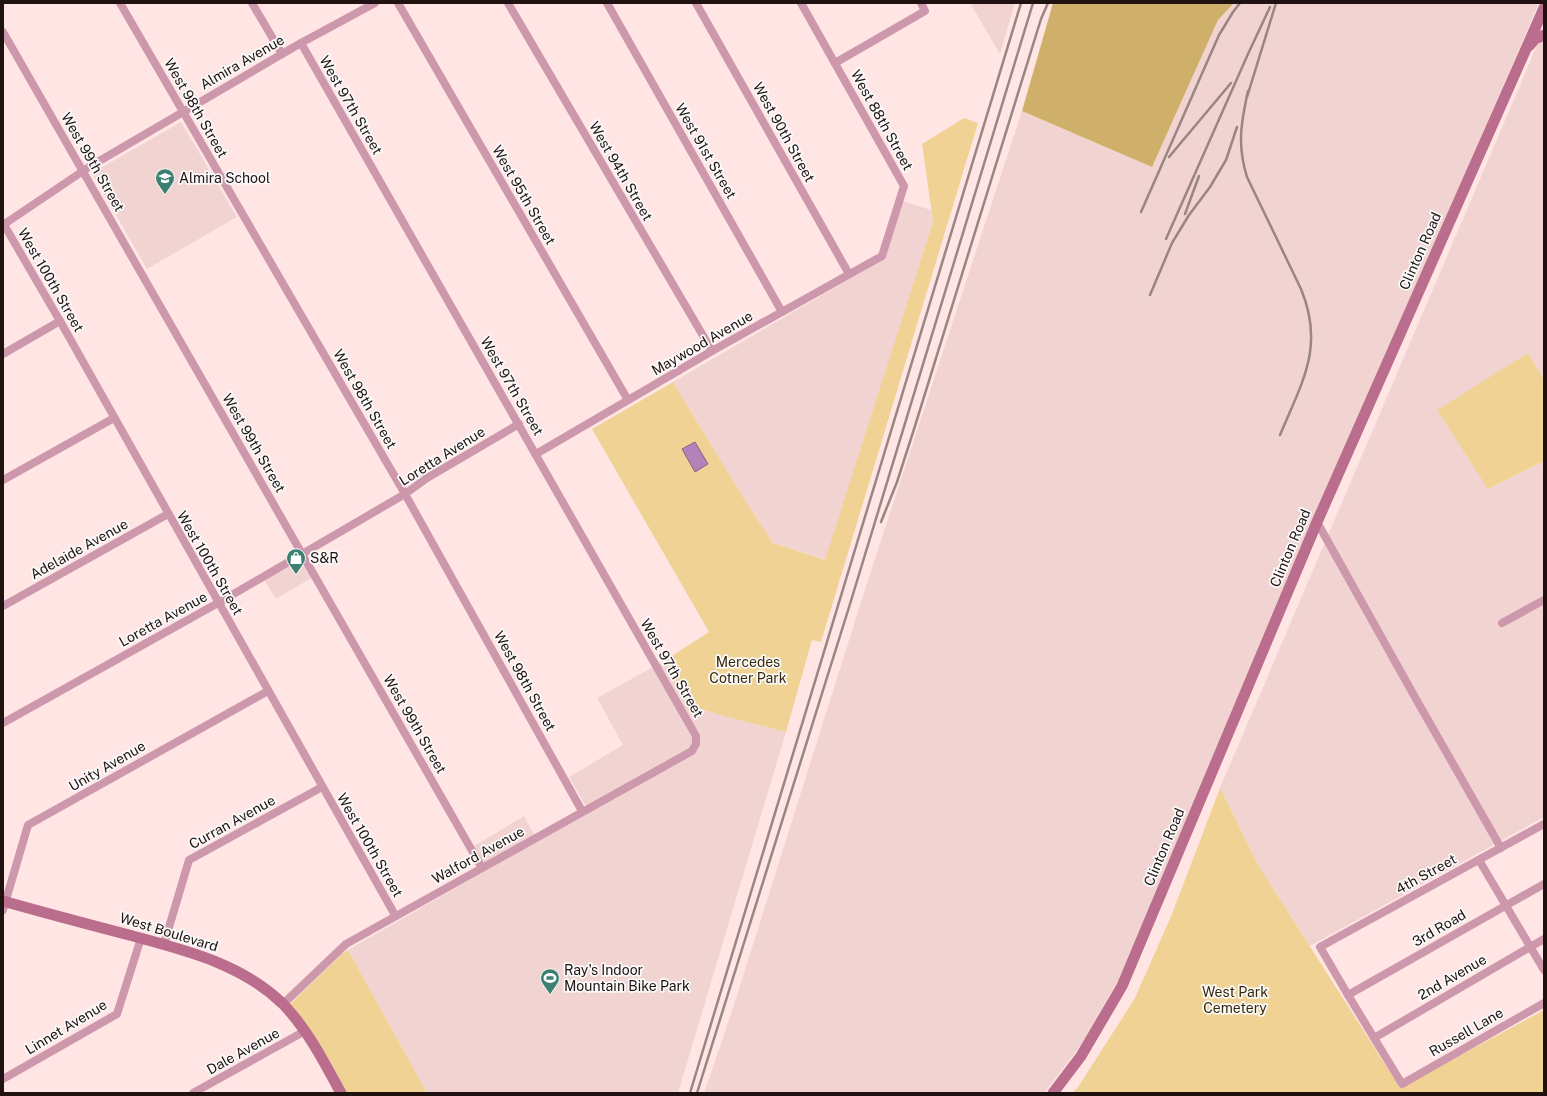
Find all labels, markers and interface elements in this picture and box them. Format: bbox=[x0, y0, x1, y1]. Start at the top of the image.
street label: Almira Avenue bbox=[197, 31, 287, 92]
street label: West 97th Street bbox=[316, 53, 386, 157]
street label: West 98th Street bbox=[161, 56, 231, 160]
street label: West 88th Street bbox=[848, 67, 916, 173]
street label: West 90th Street bbox=[750, 79, 818, 185]
street label: West 91st Street bbox=[672, 100, 740, 202]
street label: West 99th Street bbox=[58, 110, 128, 214]
street label: West 94th Street bbox=[586, 119, 656, 223]
street label: West 95th Street bbox=[489, 143, 559, 247]
school or university icon: Almira School bbox=[154, 167, 176, 195]
place label: Almira School bbox=[179, 170, 270, 186]
street label: Clinton Road bbox=[1396, 210, 1444, 292]
street label: West 100th Street bbox=[15, 225, 87, 335]
street label: Maywood Avenue bbox=[649, 308, 755, 378]
street label: West 97th Street bbox=[477, 334, 547, 438]
street label: West 98th Street bbox=[330, 347, 400, 451]
street label: West 99th Street bbox=[219, 391, 289, 495]
street label: Loretta Avenue bbox=[396, 423, 488, 489]
street label: Clinton Road bbox=[1266, 507, 1314, 589]
street label: West 100th Street bbox=[174, 508, 246, 618]
street label: Adelaide Avenue bbox=[27, 516, 131, 582]
shop icon: S&R bbox=[285, 547, 307, 575]
place label: S&R bbox=[310, 550, 339, 566]
street label: Loretta Avenue bbox=[116, 588, 210, 650]
street label: West 97th Street bbox=[637, 616, 707, 720]
street label: West 98th Street bbox=[491, 628, 559, 734]
park label: Mercedes Cotner Park bbox=[709, 654, 787, 686]
street label: West 99th Street bbox=[380, 672, 450, 776]
street label: Unity Avenue bbox=[66, 738, 148, 794]
street label: West 100th Street bbox=[334, 790, 406, 900]
street label: Curran Avenue bbox=[186, 792, 278, 852]
street label: Clinton Road bbox=[1140, 806, 1188, 888]
street label: Walford Avenue bbox=[429, 823, 527, 887]
street label: 4th Street bbox=[1393, 851, 1459, 897]
street label: 3rd Road bbox=[1409, 906, 1469, 950]
street label: West Boulevard bbox=[118, 909, 220, 955]
street label: 2nd Avenue bbox=[1415, 951, 1489, 1003]
place label: Ray's Indoor Mountain Bike Park bbox=[564, 962, 690, 994]
sports icon: Ray's Indoor Mountain Bike Park bbox=[539, 967, 561, 995]
park label: West Park Cemetery bbox=[1202, 984, 1268, 1016]
street label: Linnet Avenue bbox=[22, 996, 110, 1058]
street label: Russell Lane bbox=[1426, 1004, 1506, 1060]
street label: Dale Avenue bbox=[204, 1024, 282, 1078]

